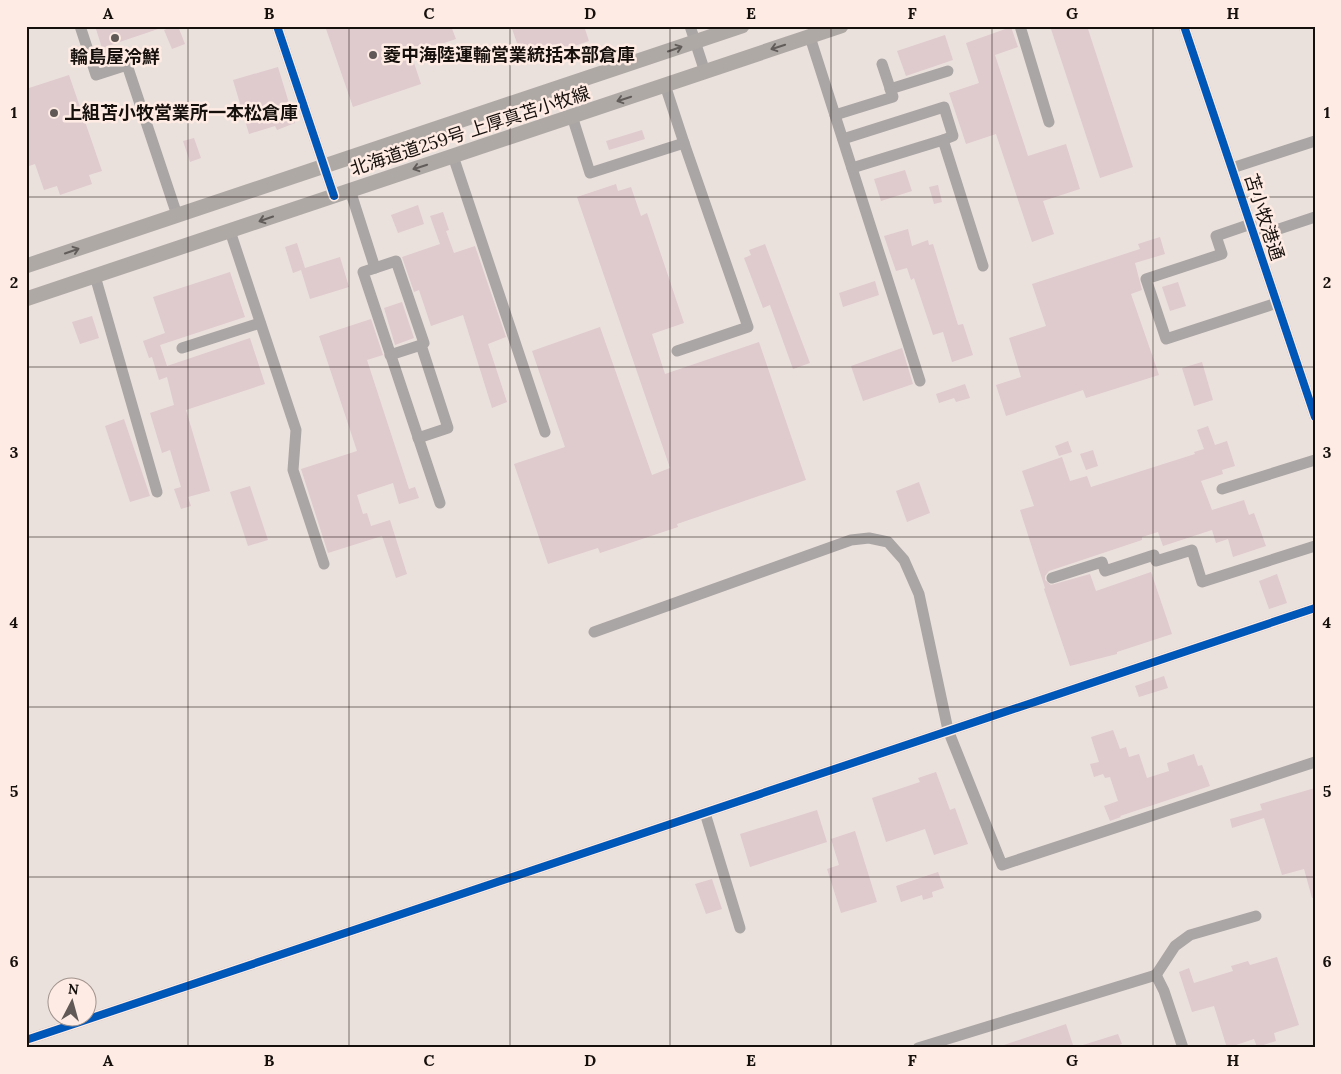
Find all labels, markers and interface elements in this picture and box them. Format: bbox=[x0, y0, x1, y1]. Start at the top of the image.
text: A bbox=[103, 3, 114, 23]
text: B bbox=[264, 3, 275, 23]
text: C bbox=[423, 3, 435, 23]
text: D bbox=[584, 3, 596, 23]
text: E bbox=[746, 3, 756, 23]
text: F bbox=[907, 3, 917, 23]
text: G bbox=[1066, 3, 1078, 23]
text: H bbox=[1227, 3, 1240, 23]
marker: 輪島屋冷鮮 bbox=[109, 32, 121, 44]
place label: 菱中海陸運輸営業統括本部倉庫 bbox=[383, 43, 635, 66]
one-way arrow bbox=[771, 43, 787, 52]
one-way arrow bbox=[666, 44, 682, 53]
place label: 輪島屋冷鮮 bbox=[70, 45, 160, 68]
marker: 菱中海陸運輸営業統括本部倉庫 bbox=[367, 49, 379, 61]
street label: 北海道道259号 上厚真苫小牧線 bbox=[347, 81, 593, 180]
one-way arrow bbox=[617, 95, 633, 104]
place label: 上組苫小牧営業所一本松倉庫 bbox=[64, 101, 298, 124]
text: 1 bbox=[11, 102, 17, 122]
text: 1 bbox=[1324, 102, 1330, 122]
marker: 上組苫小牧営業所一本松倉庫 bbox=[48, 107, 60, 119]
one-way arrow bbox=[413, 163, 429, 172]
street label: 苫小牧港通 bbox=[1240, 170, 1289, 263]
one-way arrow bbox=[259, 214, 275, 224]
one-way arrow bbox=[64, 245, 80, 255]
text: 2 bbox=[10, 272, 18, 292]
text: 2 bbox=[1323, 272, 1331, 292]
text: 3 bbox=[10, 442, 19, 462]
text: 3 bbox=[1323, 442, 1332, 462]
text: 4 bbox=[10, 612, 19, 632]
text: 4 bbox=[1323, 612, 1332, 632]
text: 5 bbox=[10, 781, 19, 801]
text: 5 bbox=[1323, 781, 1332, 801]
text: 6 bbox=[9, 951, 19, 971]
text: 6 bbox=[1322, 951, 1332, 971]
north arrow bbox=[48, 976, 98, 1026]
text: N bbox=[67, 980, 80, 999]
text: A bbox=[103, 1050, 114, 1070]
text: B bbox=[264, 1050, 275, 1070]
text: C bbox=[423, 1050, 435, 1070]
text: D bbox=[584, 1050, 596, 1070]
text: E bbox=[746, 1050, 756, 1070]
text: F bbox=[907, 1050, 917, 1070]
text: G bbox=[1066, 1050, 1078, 1070]
text: H bbox=[1227, 1050, 1240, 1070]

